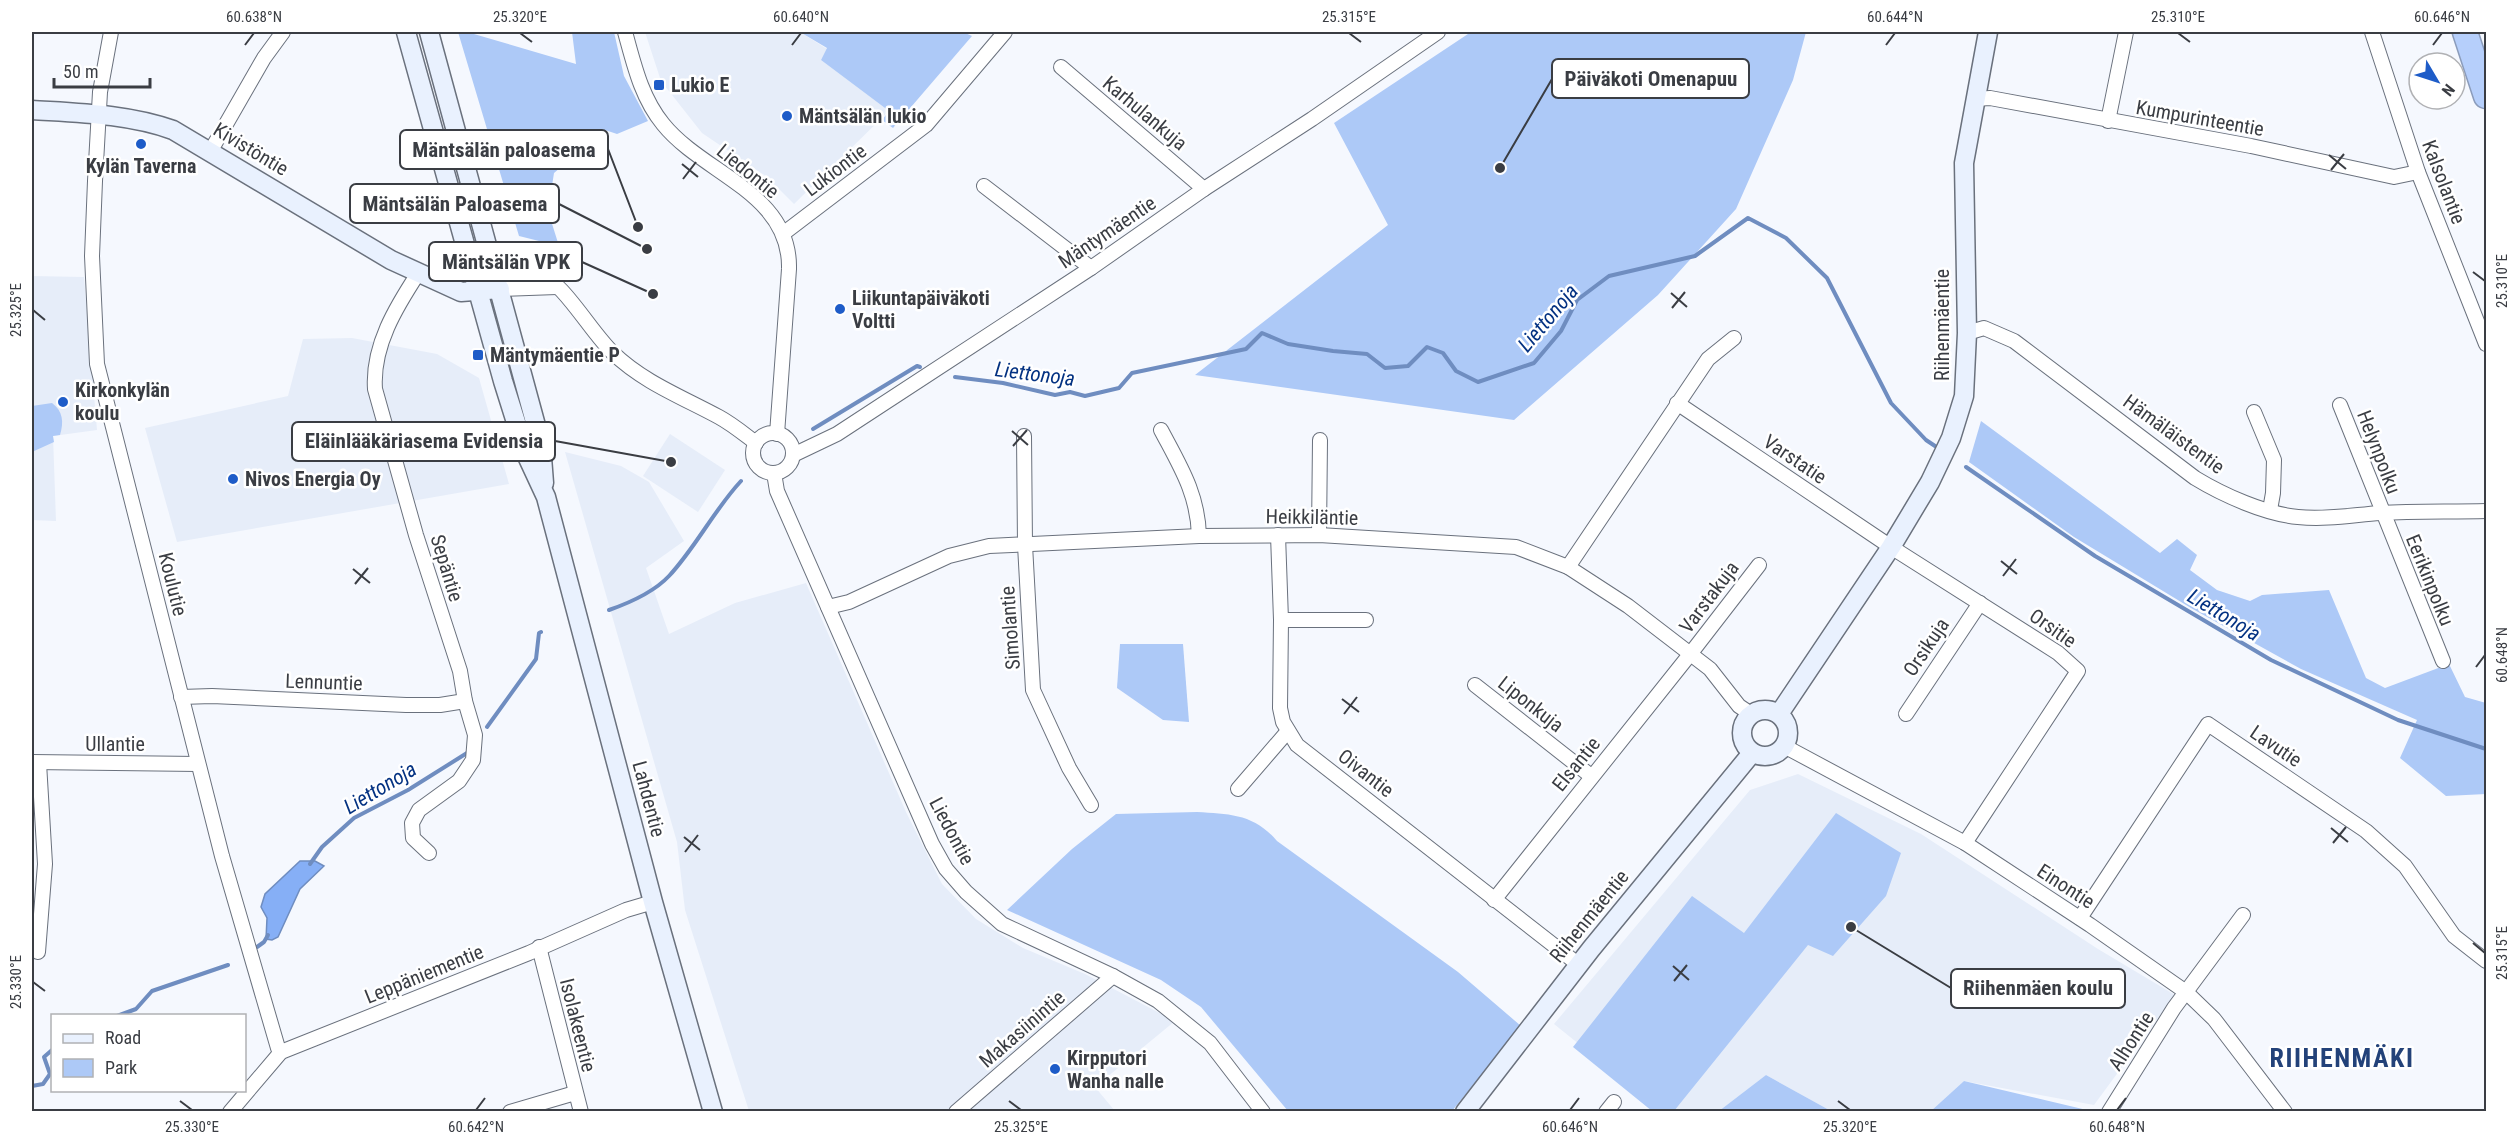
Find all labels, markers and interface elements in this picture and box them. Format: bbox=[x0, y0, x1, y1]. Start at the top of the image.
text: 60.638°N bbox=[226, 8, 282, 26]
text: 25.320°E bbox=[493, 8, 547, 26]
text: 60.640°N bbox=[773, 8, 829, 26]
text: 25.315°E bbox=[1322, 8, 1376, 26]
text: 60.644°N bbox=[1867, 8, 1923, 26]
text: 25.310°E bbox=[2151, 8, 2205, 26]
text: 60.646°N bbox=[2414, 8, 2470, 26]
scale bar bbox=[54, 51, 150, 89]
north arrow bbox=[2407, 51, 2467, 111]
callout: Päiväkoti Omenapuu bbox=[1552, 59, 1749, 98]
text: 50 m bbox=[63, 61, 98, 82]
text: Päiväkoti Omenapuu bbox=[1565, 67, 1737, 91]
street label: Karhulankuja bbox=[1098, 71, 1192, 155]
place label: Lukio E bbox=[671, 73, 729, 97]
marker: Lukio E bbox=[652, 78, 666, 92]
text: N bbox=[2438, 80, 2459, 100]
street label: Kumpurinteentie bbox=[2134, 95, 2266, 141]
place label: Mäntsälän lukio bbox=[799, 104, 926, 128]
marker: Mäntsälän lukio bbox=[780, 109, 794, 123]
street label: Kivistöntie bbox=[209, 117, 293, 181]
callout: Mäntsälän paloasema bbox=[400, 130, 608, 169]
marker: Kylän Taverna bbox=[134, 137, 148, 151]
street label: Kalsolantie bbox=[2417, 137, 2471, 227]
text: Mäntsälän paloasema bbox=[412, 138, 596, 162]
street label: Liedontie bbox=[712, 139, 784, 203]
street label: Lukiontie bbox=[799, 139, 871, 201]
place label: Kylän Taverna bbox=[86, 154, 196, 178]
callout: Mäntsälän Paloasema bbox=[350, 184, 559, 223]
street label: Mäntymäentie bbox=[1054, 191, 1160, 273]
text: Mäntsälän Paloasema bbox=[363, 192, 548, 216]
callout: Mäntsälän VPK bbox=[429, 242, 582, 281]
text: Mäntsälän VPK bbox=[442, 250, 570, 274]
text: 25.310°E bbox=[2493, 254, 2511, 308]
street label: Riihenmäentie bbox=[1930, 269, 1954, 381]
water label: Liettonoja bbox=[1513, 279, 1583, 357]
text: 25.325°E bbox=[7, 283, 25, 337]
place label: Liikuntapäiväkoti Voltti bbox=[852, 286, 990, 333]
marker: Liikuntapäiväkoti Voltti bbox=[833, 302, 847, 316]
place label: Mäntymäentie P bbox=[490, 343, 620, 367]
marker: Mäntymäentie P bbox=[471, 348, 485, 362]
water label: Liettonoja bbox=[994, 357, 1076, 391]
place label: Kirkonkylän koulu bbox=[75, 378, 170, 425]
street label: Hämäläistentie bbox=[2119, 389, 2229, 479]
marker: Kirkonkylän koulu bbox=[56, 395, 70, 409]
street label: Helynpolku bbox=[2352, 407, 2406, 497]
callout: Eläinlääkäriasema Evidensia bbox=[292, 422, 555, 461]
text: Eläinlääkäriasema Evidensia bbox=[305, 429, 543, 453]
street label: Varstatie bbox=[1759, 429, 1831, 489]
place label: Nivos Energia Oy bbox=[245, 467, 381, 491]
marker: Nivos Energia Oy bbox=[226, 472, 240, 486]
street label: Heikkiläntie bbox=[1265, 504, 1359, 530]
street label: Eerikinpolku bbox=[2401, 531, 2459, 629]
street label: Sepäntie bbox=[425, 532, 469, 604]
street label: Koulutie bbox=[154, 550, 192, 618]
street label: Varstakuja bbox=[1674, 556, 1744, 638]
water label: Liettonoja bbox=[2183, 584, 2265, 646]
street label: Simolantie bbox=[995, 585, 1025, 671]
street label: Orsitie bbox=[2025, 603, 2081, 653]
street label: Orsikuja bbox=[1898, 614, 1954, 680]
text: 60.648°N bbox=[2493, 627, 2511, 683]
street label: Lennuntie bbox=[285, 669, 363, 695]
street label: Liponkuja bbox=[1493, 671, 1569, 737]
street label: Lavutie bbox=[2246, 720, 2306, 772]
street label: Ullantie bbox=[85, 732, 145, 756]
street label: Elsantie bbox=[1547, 732, 1605, 796]
street label: Oivantie bbox=[1333, 744, 1399, 802]
water label: Liettonoja bbox=[339, 757, 421, 819]
street label: Lahdentie bbox=[627, 758, 671, 840]
street label: Liedontie bbox=[924, 793, 980, 869]
street label: Einontie bbox=[2033, 859, 2099, 913]
street label: Riihenmäentie bbox=[1544, 865, 1634, 967]
text: 25.315°E bbox=[2493, 926, 2511, 980]
street label: Leppäniementie bbox=[361, 939, 487, 1009]
text: 25.330°E bbox=[7, 955, 25, 1009]
callout: Riihenmäen koulu bbox=[1951, 969, 2125, 1008]
street label: Isolakeentie bbox=[555, 976, 601, 1074]
text: Riihenmäen koulu bbox=[1963, 976, 2113, 1000]
street label: Makasiinintie bbox=[974, 985, 1070, 1073]
street label: Alhontie bbox=[2103, 1007, 2159, 1075]
legend bbox=[51, 1014, 246, 1092]
text: Road bbox=[105, 1027, 141, 1048]
district label: RIIHENMÄKI bbox=[2270, 1043, 2414, 1073]
place label: Kirpputori Wanha nalle bbox=[1067, 1046, 1164, 1093]
text: Park bbox=[105, 1057, 137, 1078]
marker: Kirpputori Wanha nalle bbox=[1048, 1062, 1062, 1076]
text: 25.330°E bbox=[165, 1118, 219, 1136]
text: 60.642°N bbox=[448, 1118, 504, 1136]
text: 25.325°E bbox=[994, 1118, 1048, 1136]
text: 60.646°N bbox=[1542, 1118, 1598, 1136]
text: 25.320°E bbox=[1823, 1118, 1877, 1136]
text: 60.648°N bbox=[2089, 1118, 2145, 1136]

